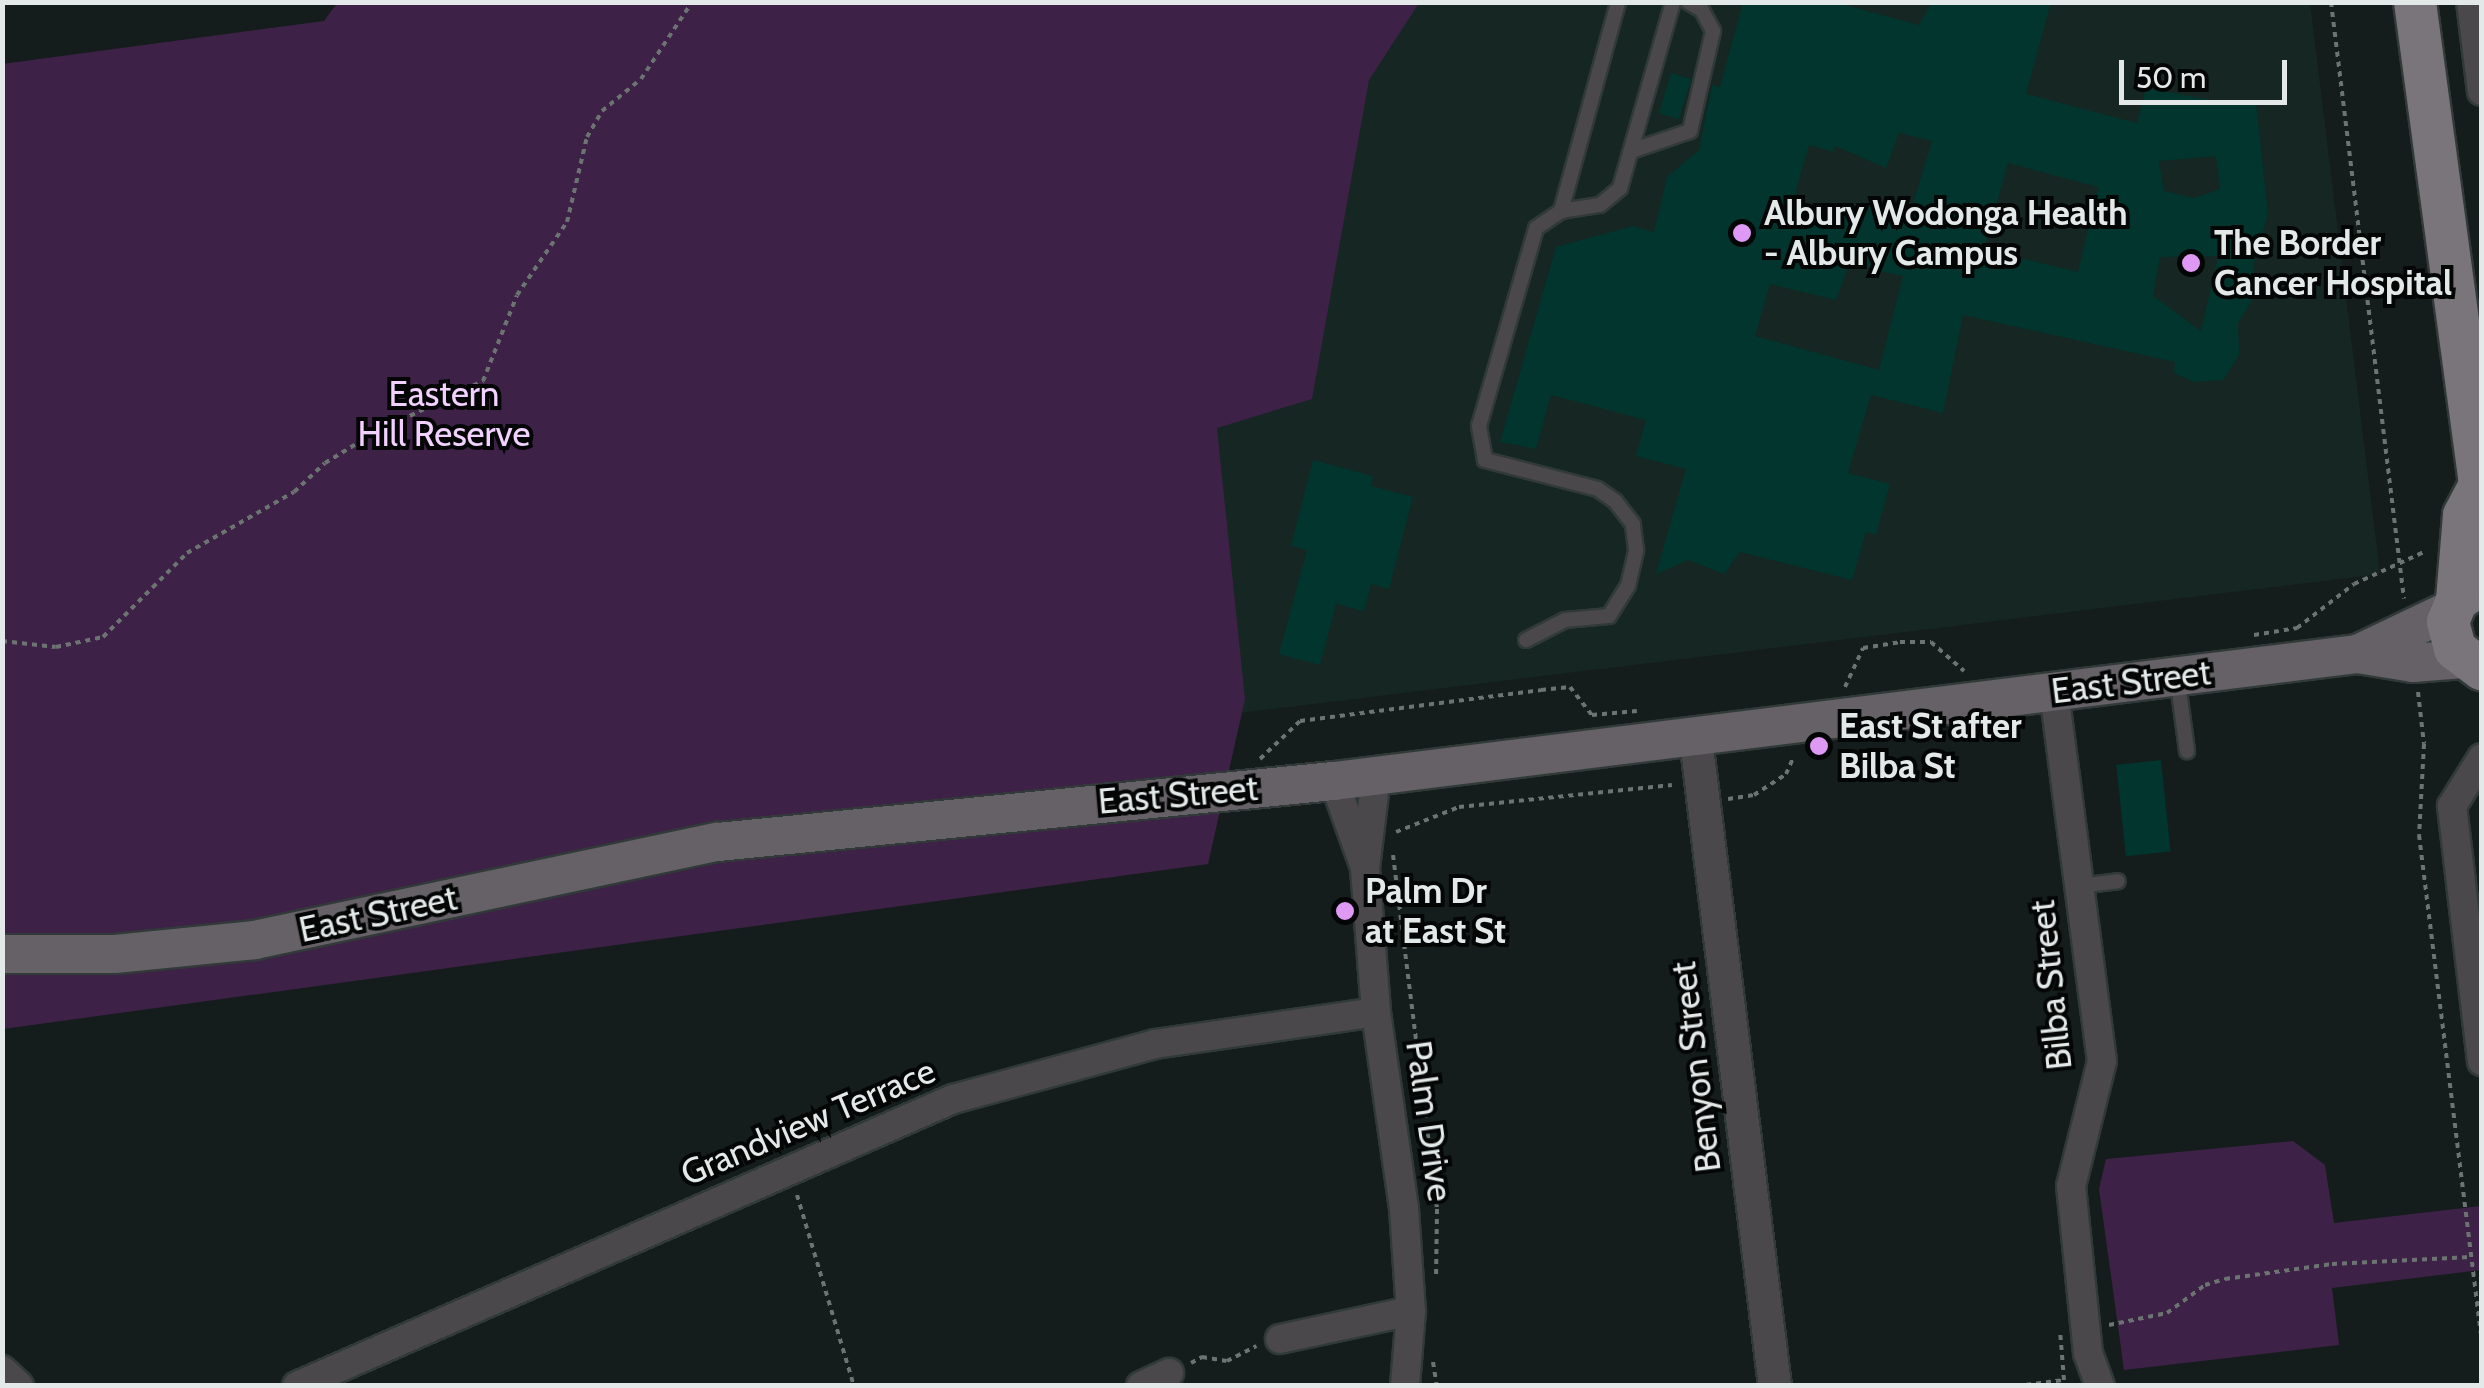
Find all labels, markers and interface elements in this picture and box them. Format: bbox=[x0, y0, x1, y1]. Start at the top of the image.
scale bar bbox=[2124, 40, 2292, 102]
text: 50 m bbox=[2136, 59, 2206, 96]
place label: Albury Wodonga Health - Albury Campus bbox=[1764, 192, 2128, 274]
marker: Albury Wodonga Health - Albury Campus bbox=[1729, 220, 1755, 246]
place label: The Border Cancer Hospital bbox=[2214, 222, 2452, 304]
marker: The Border Cancer Hospital bbox=[2178, 250, 2204, 276]
park label: Eastern Hill Reserve bbox=[358, 373, 530, 455]
street label: East Street bbox=[2049, 651, 2213, 713]
place label: East St after Bilba St bbox=[1839, 705, 2022, 787]
marker: East St after Bilba St bbox=[1808, 735, 1830, 757]
street label: East Street bbox=[1096, 767, 1260, 823]
place label: Palm Dr at East St bbox=[1365, 870, 1506, 952]
street label: East Street bbox=[295, 877, 461, 951]
street label: Bilba Street bbox=[2021, 898, 2081, 1072]
marker: Palm Dr at East St bbox=[1334, 900, 1356, 922]
street label: Benyon Street bbox=[1662, 959, 1730, 1175]
street label: Palm Drive bbox=[1397, 1038, 1461, 1204]
street label: Grandview Terrace bbox=[675, 1050, 941, 1194]

